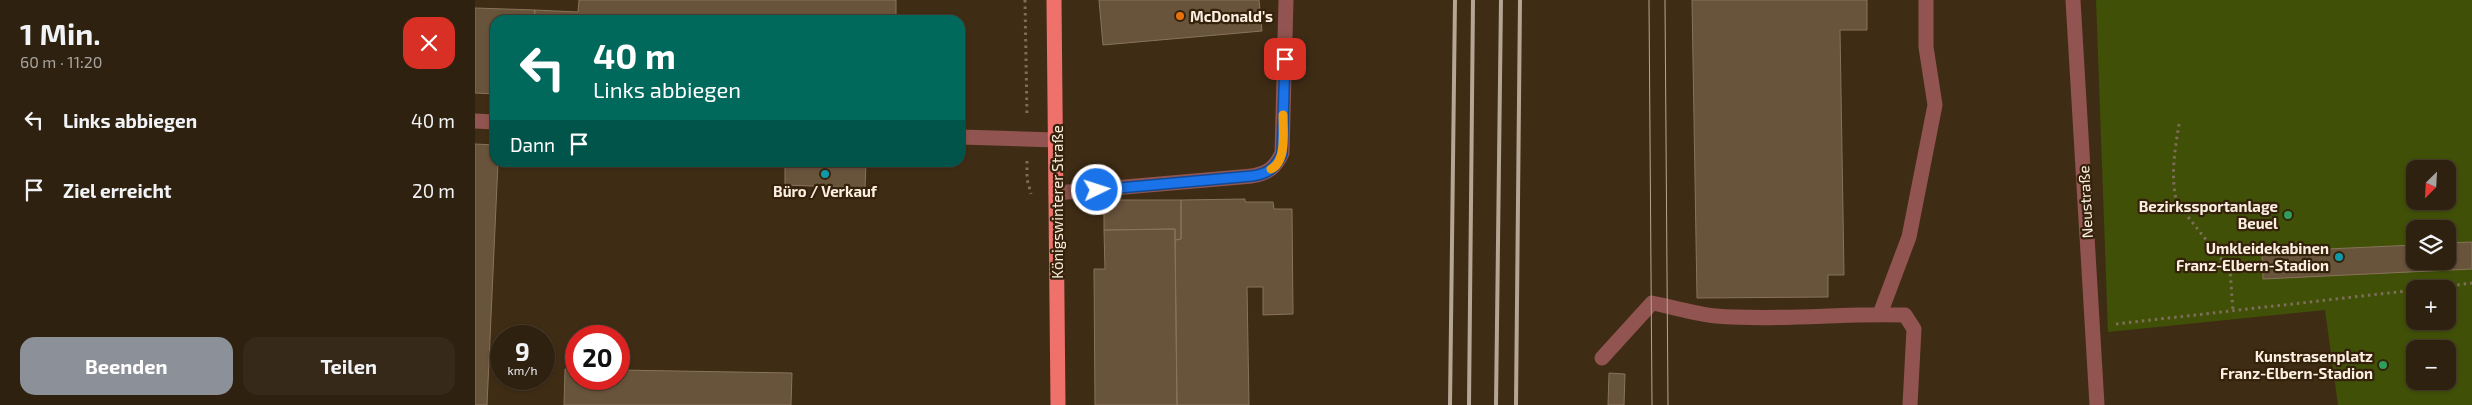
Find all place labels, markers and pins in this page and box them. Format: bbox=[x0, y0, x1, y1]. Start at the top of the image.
place label: McDonald's bbox=[1190, 7, 1273, 25]
marker: McDonald's bbox=[1174, 10, 1186, 22]
pin bbox=[1264, 38, 1306, 80]
marker: Büro / Verkauf bbox=[819, 168, 831, 180]
place label: Büro / Verkauf bbox=[773, 182, 878, 200]
place label: Bezirkssportanlage Beuel bbox=[2139, 197, 2278, 232]
marker: Bezirkssportanlage Beuel bbox=[2282, 209, 2294, 221]
place label: Umkleidekabinen Franz-Elbern-Stadion bbox=[2176, 239, 2329, 274]
marker: Umkleidekabinen Franz-Elbern-Stadion bbox=[2333, 251, 2345, 263]
place label: Kunstrasenplatz Franz-Elbern-Stadion bbox=[2220, 347, 2373, 382]
marker: Kunstrasenplatz Franz-Elbern-Stadion bbox=[2377, 359, 2389, 371]

